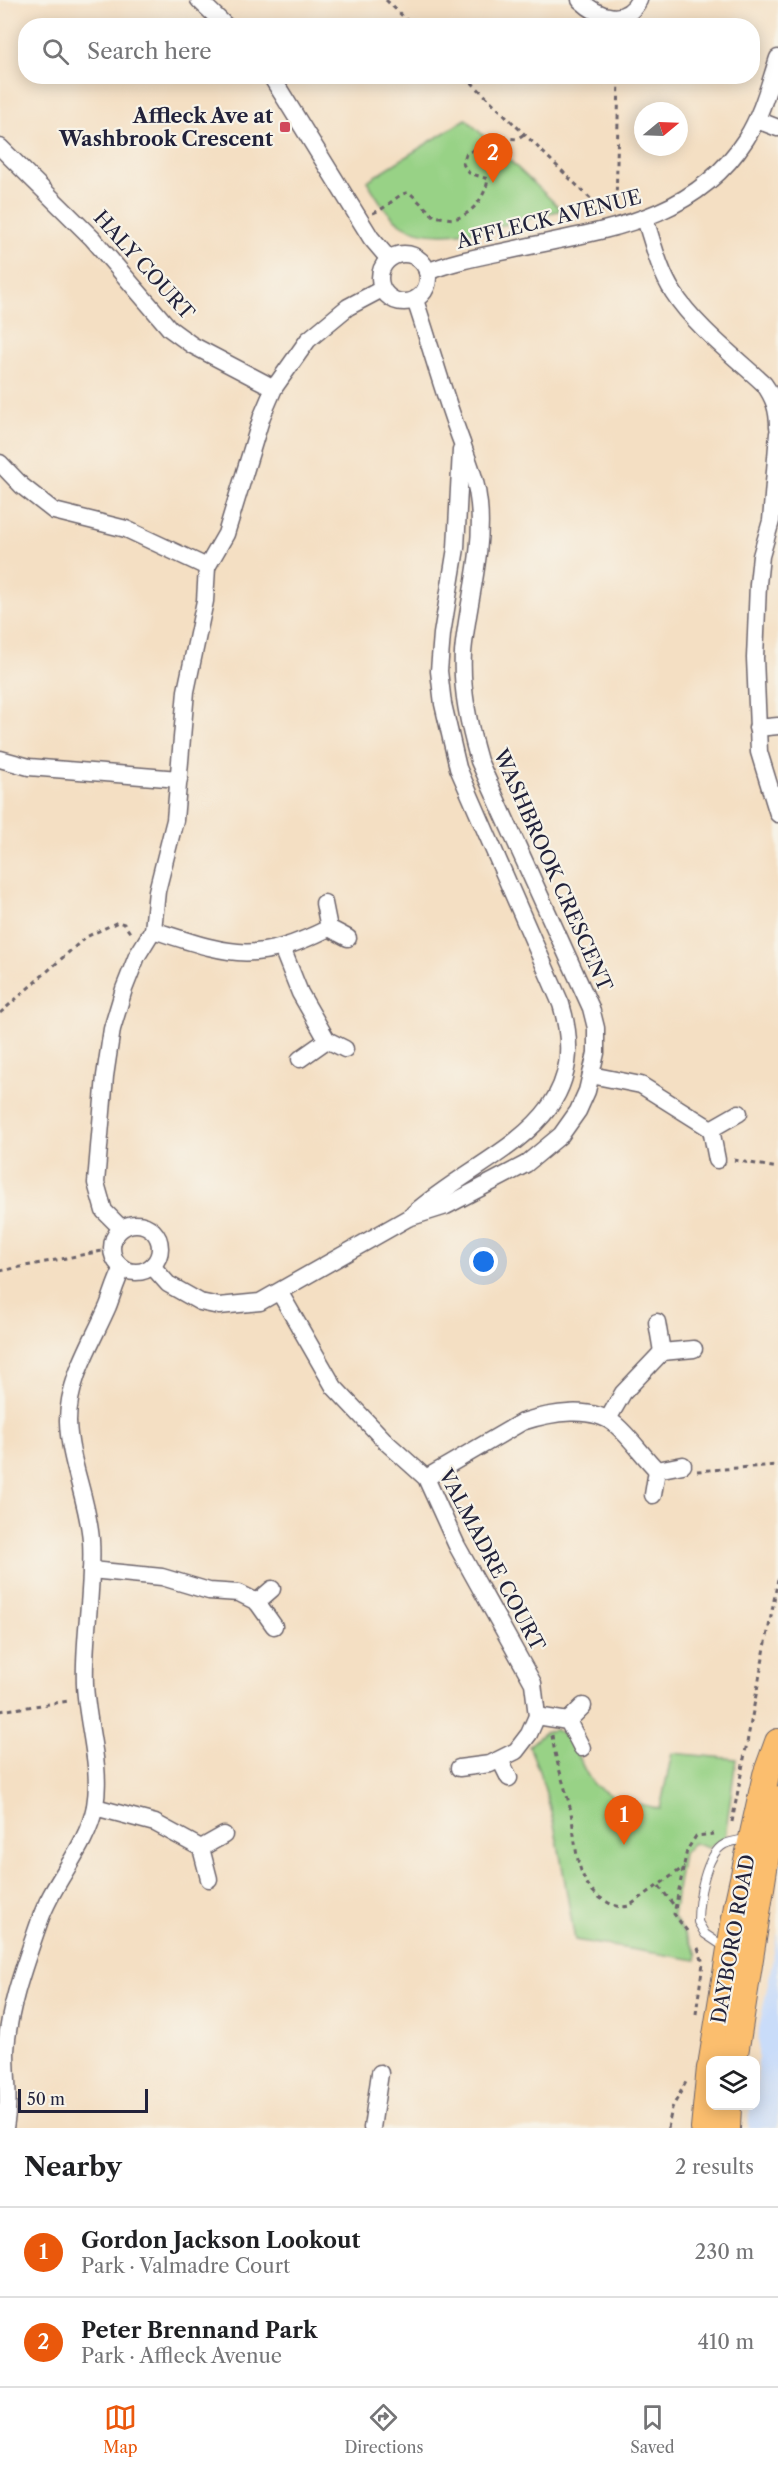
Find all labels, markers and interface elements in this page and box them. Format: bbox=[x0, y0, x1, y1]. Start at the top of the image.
search box bbox=[18, 18, 760, 84]
icon: search bbox=[39, 35, 72, 68]
text: Search here bbox=[87, 38, 212, 65]
north arrow bbox=[634, 102, 688, 156]
place label: Affleck Ave at Washbrook Crescent bbox=[58, 104, 273, 151]
marker: Affleck Ave at Washbrook Crescent bbox=[278, 120, 292, 134]
pin: 2 bbox=[474, 134, 512, 183]
street label: AFFLECK AVENUE bbox=[453, 184, 644, 254]
street label: HALY COURT bbox=[89, 205, 199, 325]
street label: WASHBROOK CRESCENT bbox=[488, 744, 617, 995]
your location bbox=[469, 1247, 498, 1276]
street label: VALMADRE COURT bbox=[433, 1464, 550, 1655]
pin: 1 bbox=[604, 1796, 644, 1845]
street label: DAYBORO ROAD bbox=[706, 1853, 760, 2025]
map controls bbox=[706, 2056, 760, 2110]
button: layers bbox=[706, 2056, 760, 2110]
scale bar bbox=[18, 2086, 148, 2114]
text: 50 m bbox=[27, 2089, 65, 2109]
text: Nearby bbox=[24, 2151, 122, 2183]
text: 2 results bbox=[675, 2155, 754, 2179]
text: Gordon Jackson Lookout bbox=[81, 2227, 360, 2254]
text: 1 bbox=[39, 2240, 48, 2264]
text: 230 m bbox=[695, 2240, 754, 2264]
text: Park · Valmadre Court bbox=[81, 2254, 290, 2278]
text: Peter Brennand Park bbox=[81, 2317, 317, 2344]
text: 2 bbox=[38, 2330, 49, 2354]
text: 410 m bbox=[697, 2330, 754, 2354]
text: Park · Affleck Avenue bbox=[81, 2344, 282, 2368]
tab: Map bbox=[103, 2401, 138, 2457]
tab: Directions bbox=[344, 2401, 423, 2457]
tab: Saved bbox=[630, 2401, 675, 2457]

